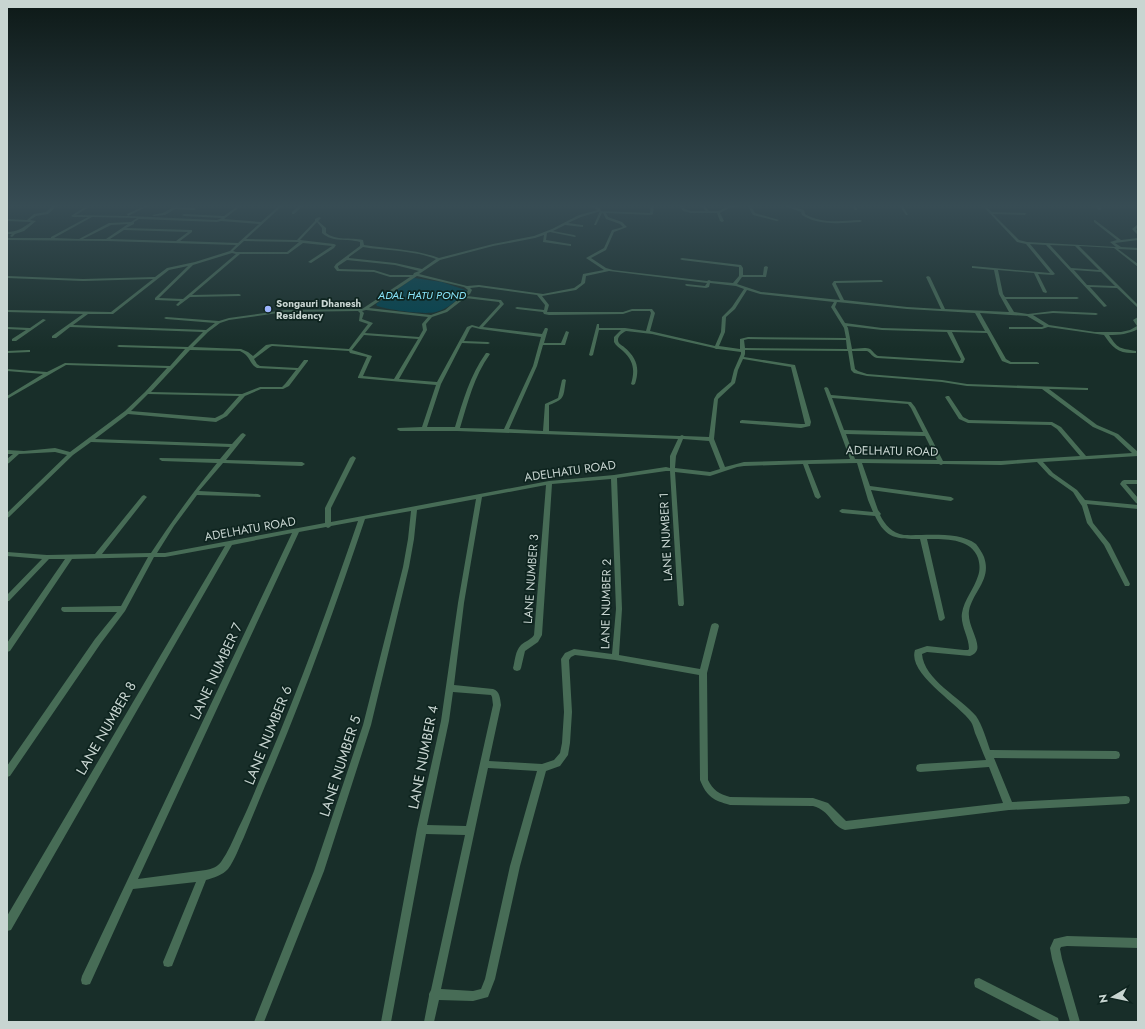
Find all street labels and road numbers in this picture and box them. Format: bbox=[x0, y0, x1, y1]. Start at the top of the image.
street label: ADELHATU ROAD bbox=[846, 441, 938, 461]
street label: ADELHATU ROAD bbox=[523, 456, 617, 486]
street label: LANE NUMBER 1 bbox=[655, 492, 677, 582]
street label: ADELHATU ROAD bbox=[203, 512, 297, 546]
street label: LANE NUMBER 3 bbox=[519, 533, 543, 624]
street label: LANE NUMBER 2 bbox=[596, 559, 616, 649]
street label: LANE NUMBER 7 bbox=[185, 619, 247, 723]
street label: LANE NUMBER 8 bbox=[71, 678, 141, 778]
street label: LANE NUMBER 6 bbox=[239, 682, 297, 788]
street label: LANE NUMBER 4 bbox=[403, 703, 443, 811]
street label: LANE NUMBER 5 bbox=[314, 713, 366, 819]

